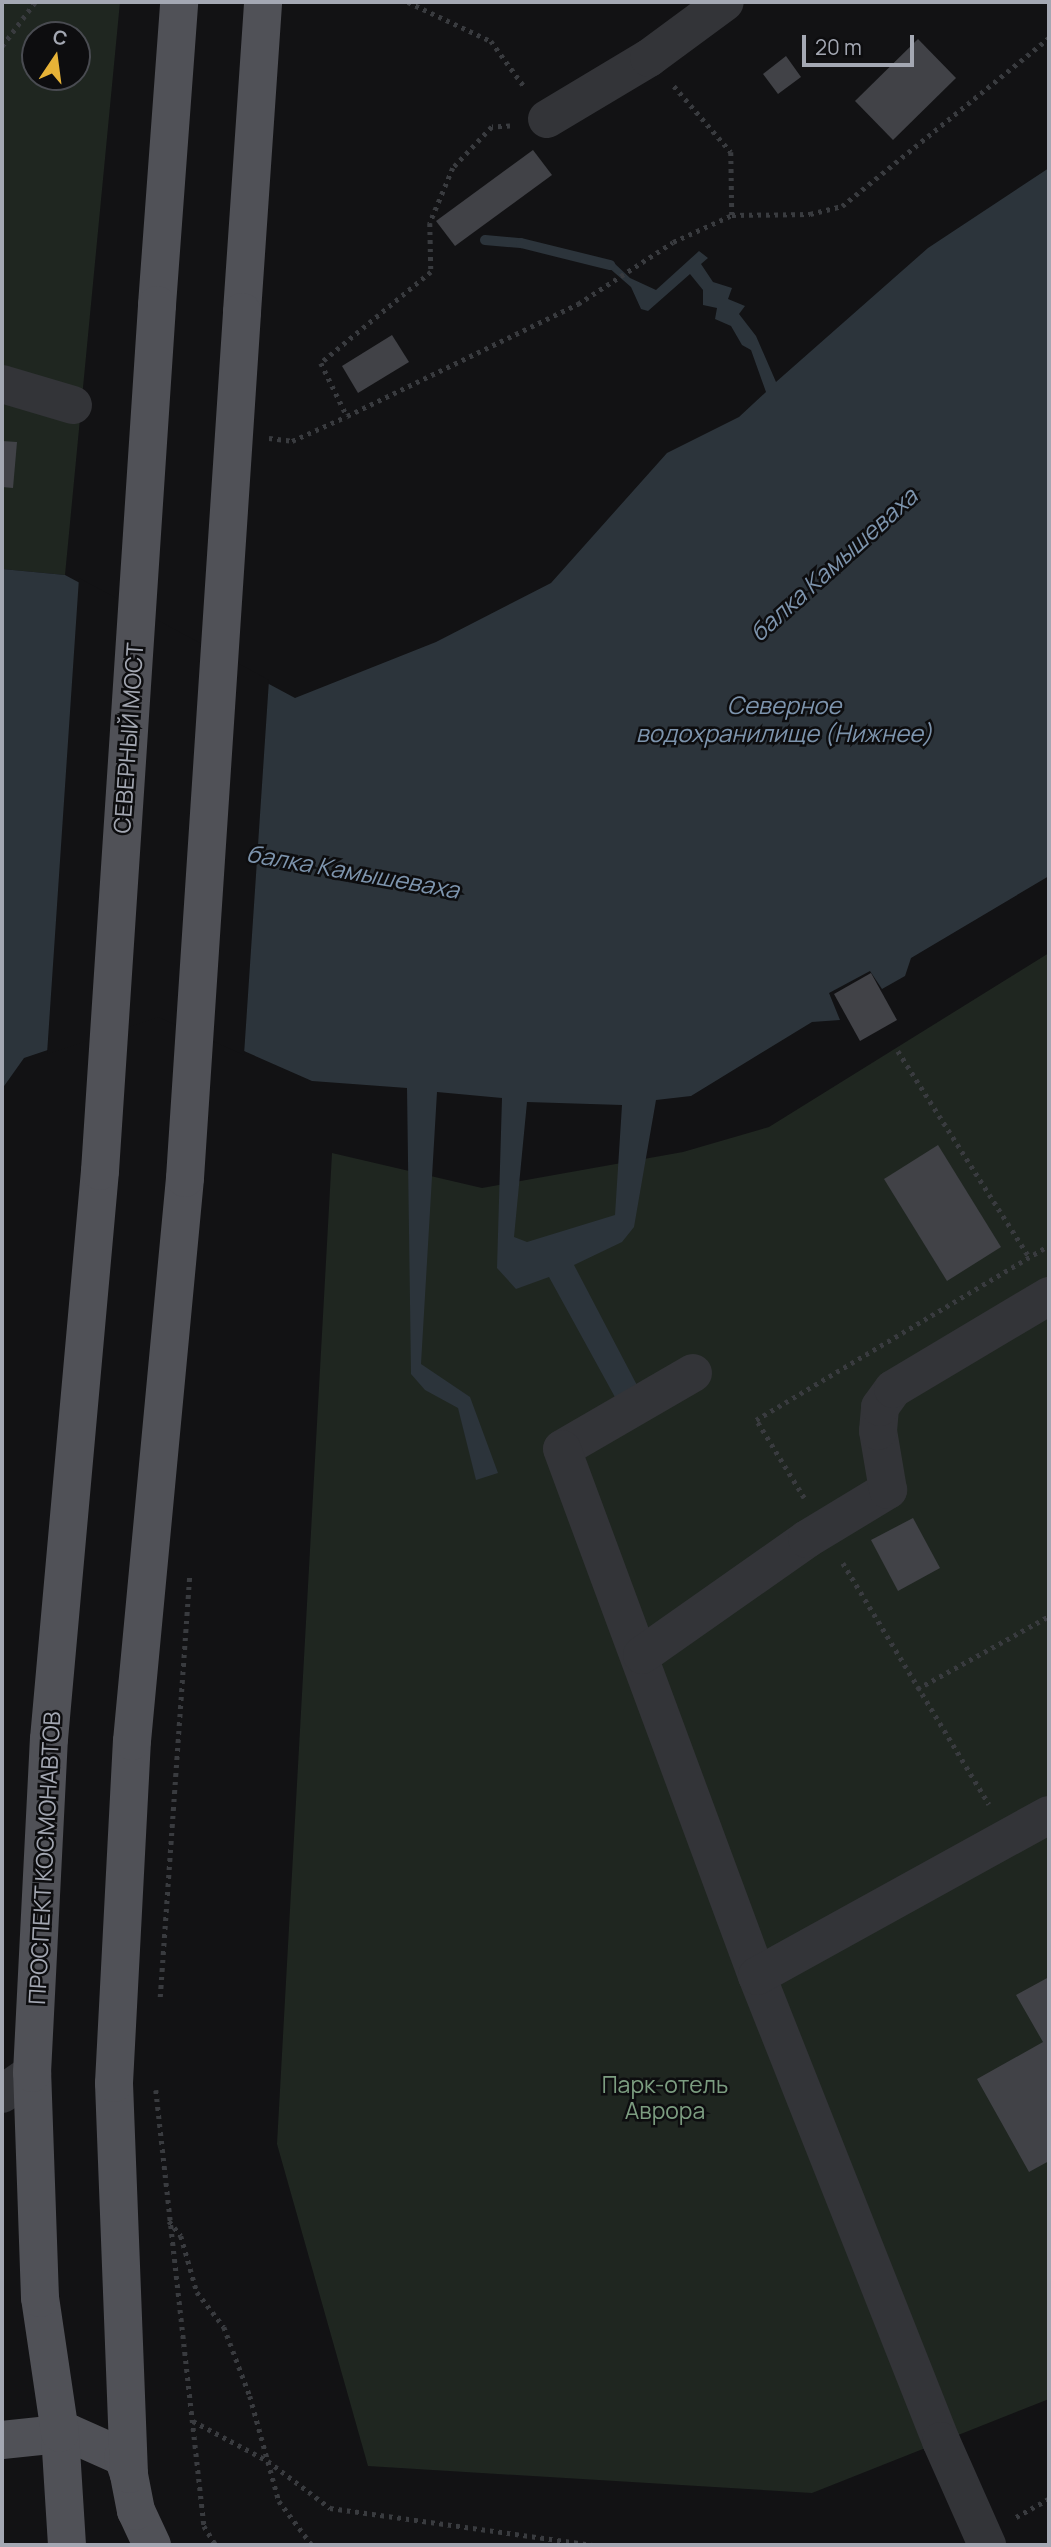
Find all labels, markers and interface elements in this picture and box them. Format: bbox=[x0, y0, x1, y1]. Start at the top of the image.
north arrow bbox=[21, 21, 91, 91]
scale bar bbox=[806, 21, 918, 65]
text: С bbox=[50, 23, 70, 52]
text: 20 m bbox=[815, 33, 862, 61]
water label: балка Камышеваха bbox=[743, 481, 923, 647]
street label: СЕВЕРНЫЙ МОСТ bbox=[108, 642, 148, 834]
water label: Северное водохранилище (Нижнее) bbox=[636, 691, 932, 747]
water label: балка Камышеваха bbox=[244, 838, 462, 904]
street label: ПРОСПЕКТ КОСМОНАВТОВ bbox=[23, 1710, 65, 2006]
park label: Парк-отель Аврора bbox=[602, 2070, 728, 2124]

